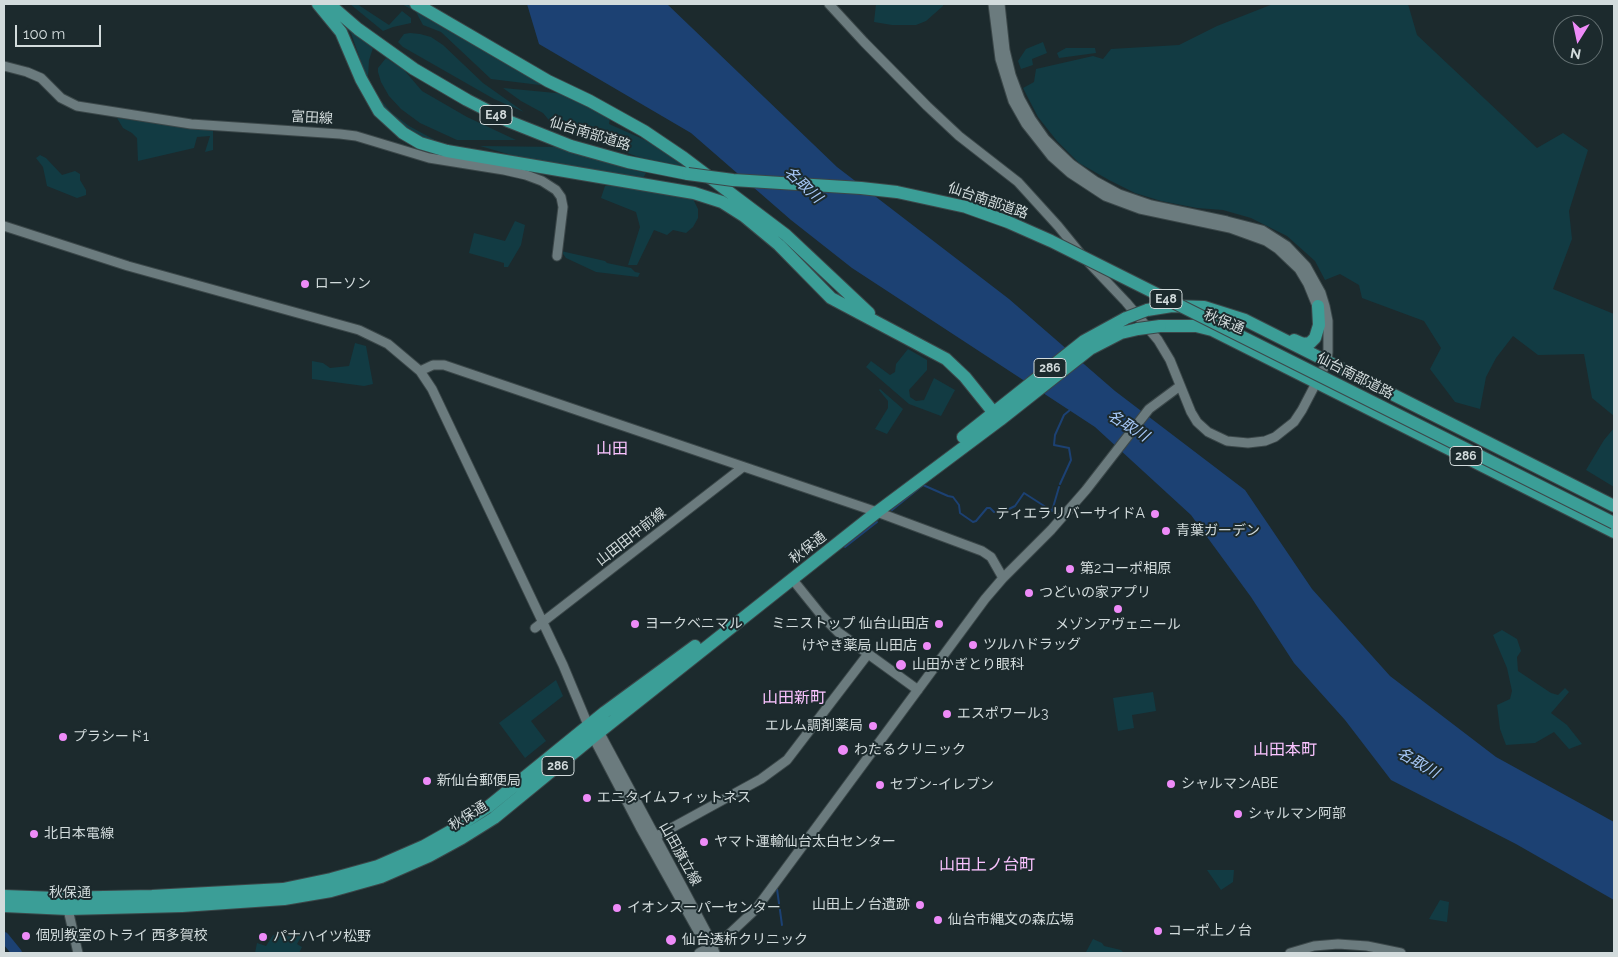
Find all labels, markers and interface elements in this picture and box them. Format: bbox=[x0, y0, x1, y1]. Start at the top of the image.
scale bar bbox=[18, 15, 104, 47]
north arrow bbox=[1553, 15, 1603, 65]
text: 100 m bbox=[23, 25, 65, 43]
text: N bbox=[1569, 45, 1582, 63]
road number: E48 bbox=[480, 106, 512, 124]
street label: 富田線 bbox=[291, 109, 333, 127]
street label: 仙台南部道路 bbox=[547, 114, 633, 154]
water label: 名取川 bbox=[780, 163, 826, 207]
street label: 仙台南部道路 bbox=[946, 179, 1030, 223]
place label: ローソン bbox=[315, 276, 371, 292]
marker: ローソン bbox=[299, 278, 311, 290]
road number: E48 bbox=[1150, 290, 1182, 308]
street label: 秋保通 bbox=[1201, 306, 1247, 338]
street label: 仙台南部道路 bbox=[1314, 349, 1396, 403]
road number: 286 bbox=[1034, 358, 1066, 378]
water label: 名取川 bbox=[1104, 406, 1152, 446]
district label: 山田 bbox=[596, 439, 628, 459]
road number: 286 bbox=[1450, 446, 1482, 466]
street label: 山田田中前線 bbox=[593, 505, 669, 569]
place label: ティエラリバーサイドA bbox=[996, 506, 1145, 522]
marker: ティエラリバーサイドA bbox=[1149, 508, 1161, 520]
place label: 青葉ガーデン bbox=[1176, 523, 1260, 539]
marker: 青葉ガーデン bbox=[1160, 525, 1172, 537]
street label: 秋保通 bbox=[786, 528, 830, 568]
place label: 第2コーポ相原 bbox=[1080, 561, 1171, 577]
marker: 第2コーポ相原 bbox=[1064, 563, 1076, 575]
place label: つどいの家アプリ bbox=[1039, 585, 1151, 601]
marker: つどいの家アプリ bbox=[1023, 587, 1035, 599]
marker: メゾンアヴェニール bbox=[1112, 603, 1124, 615]
place label: ヨークベニマル bbox=[645, 616, 743, 632]
place label: ミニストップ 仙台山田店 bbox=[771, 616, 929, 632]
place label: メゾンアヴェニール bbox=[1055, 617, 1181, 633]
marker: ヨークベニマル bbox=[629, 618, 641, 630]
marker: ミニストップ 仙台山田店 bbox=[933, 618, 945, 630]
place label: ツルハドラッグ bbox=[983, 637, 1081, 653]
place label: けやき薬局 山田店 bbox=[801, 638, 917, 654]
marker: ツルハドラッグ bbox=[967, 639, 979, 651]
marker: けやき薬局 山田店 bbox=[921, 640, 933, 652]
place label: 山田かぎとり眼科 bbox=[912, 657, 1024, 673]
marker: 山田かぎとり眼科 bbox=[894, 658, 908, 672]
district label: 山田新町 bbox=[762, 688, 826, 708]
place label: エスポワール3 bbox=[957, 706, 1048, 722]
marker: エスポワール3 bbox=[941, 708, 953, 720]
place label: エルム調剤薬局 bbox=[765, 718, 863, 734]
marker: エルム調剤薬局 bbox=[867, 720, 879, 732]
place label: プラシード1 bbox=[73, 729, 149, 745]
marker: プラシード1 bbox=[57, 731, 69, 743]
district label: 山田本町 bbox=[1253, 740, 1317, 760]
place label: わたるクリニック bbox=[854, 742, 966, 758]
marker: わたるクリニック bbox=[836, 743, 850, 757]
water label: 名取川 bbox=[1394, 744, 1442, 782]
road number: 286 bbox=[542, 756, 574, 776]
place label: 新仙台郵便局 bbox=[437, 773, 521, 789]
marker: 新仙台郵便局 bbox=[421, 775, 433, 787]
place label: シャルマンABE bbox=[1181, 776, 1278, 792]
place label: セブン-イレブン bbox=[890, 777, 994, 793]
marker: シャルマンABE bbox=[1165, 778, 1177, 790]
marker: セブン-イレブン bbox=[874, 779, 886, 791]
place label: エニタイムフィットネス bbox=[597, 790, 751, 806]
marker: エニタイムフィットネス bbox=[581, 792, 593, 804]
street label: 秋保通 bbox=[446, 798, 490, 834]
place label: シャルマン阿部 bbox=[1248, 806, 1346, 822]
marker: シャルマン阿部 bbox=[1232, 808, 1244, 820]
street label: 山田旗立線 bbox=[656, 819, 704, 889]
place label: 北日本電線 bbox=[44, 826, 114, 842]
marker: 北日本電線 bbox=[28, 828, 40, 840]
place label: ヤマト運輸仙台太白センター bbox=[714, 834, 896, 850]
marker: ヤマト運輸仙台太白センター bbox=[698, 836, 710, 848]
district label: 山田上ノ台町 bbox=[939, 855, 1035, 875]
street label: 秋保通 bbox=[49, 885, 91, 901]
place label: 山田上ノ台遺跡 bbox=[812, 897, 910, 913]
marker: 山田上ノ台遺跡 bbox=[914, 899, 926, 911]
place label: イオンスーパーセンター bbox=[627, 900, 781, 916]
marker: イオンスーパーセンター bbox=[611, 902, 623, 914]
place label: 仙台市縄文の森広場 bbox=[948, 912, 1074, 928]
marker: 仙台市縄文の森広場 bbox=[932, 914, 944, 926]
place label: コーポ上ノ台 bbox=[1168, 923, 1252, 939]
marker: コーポ上ノ台 bbox=[1152, 925, 1164, 937]
place label: 個別教室のトライ 西多賀校 bbox=[36, 928, 208, 944]
place label: パナハイツ松野 bbox=[273, 929, 371, 945]
marker: 個別教室のトライ 西多賀校 bbox=[20, 930, 32, 942]
marker: パナハイツ松野 bbox=[257, 931, 269, 943]
place label: 仙台透析クリニック bbox=[682, 932, 808, 948]
marker: 仙台透析クリニック bbox=[664, 933, 678, 947]

